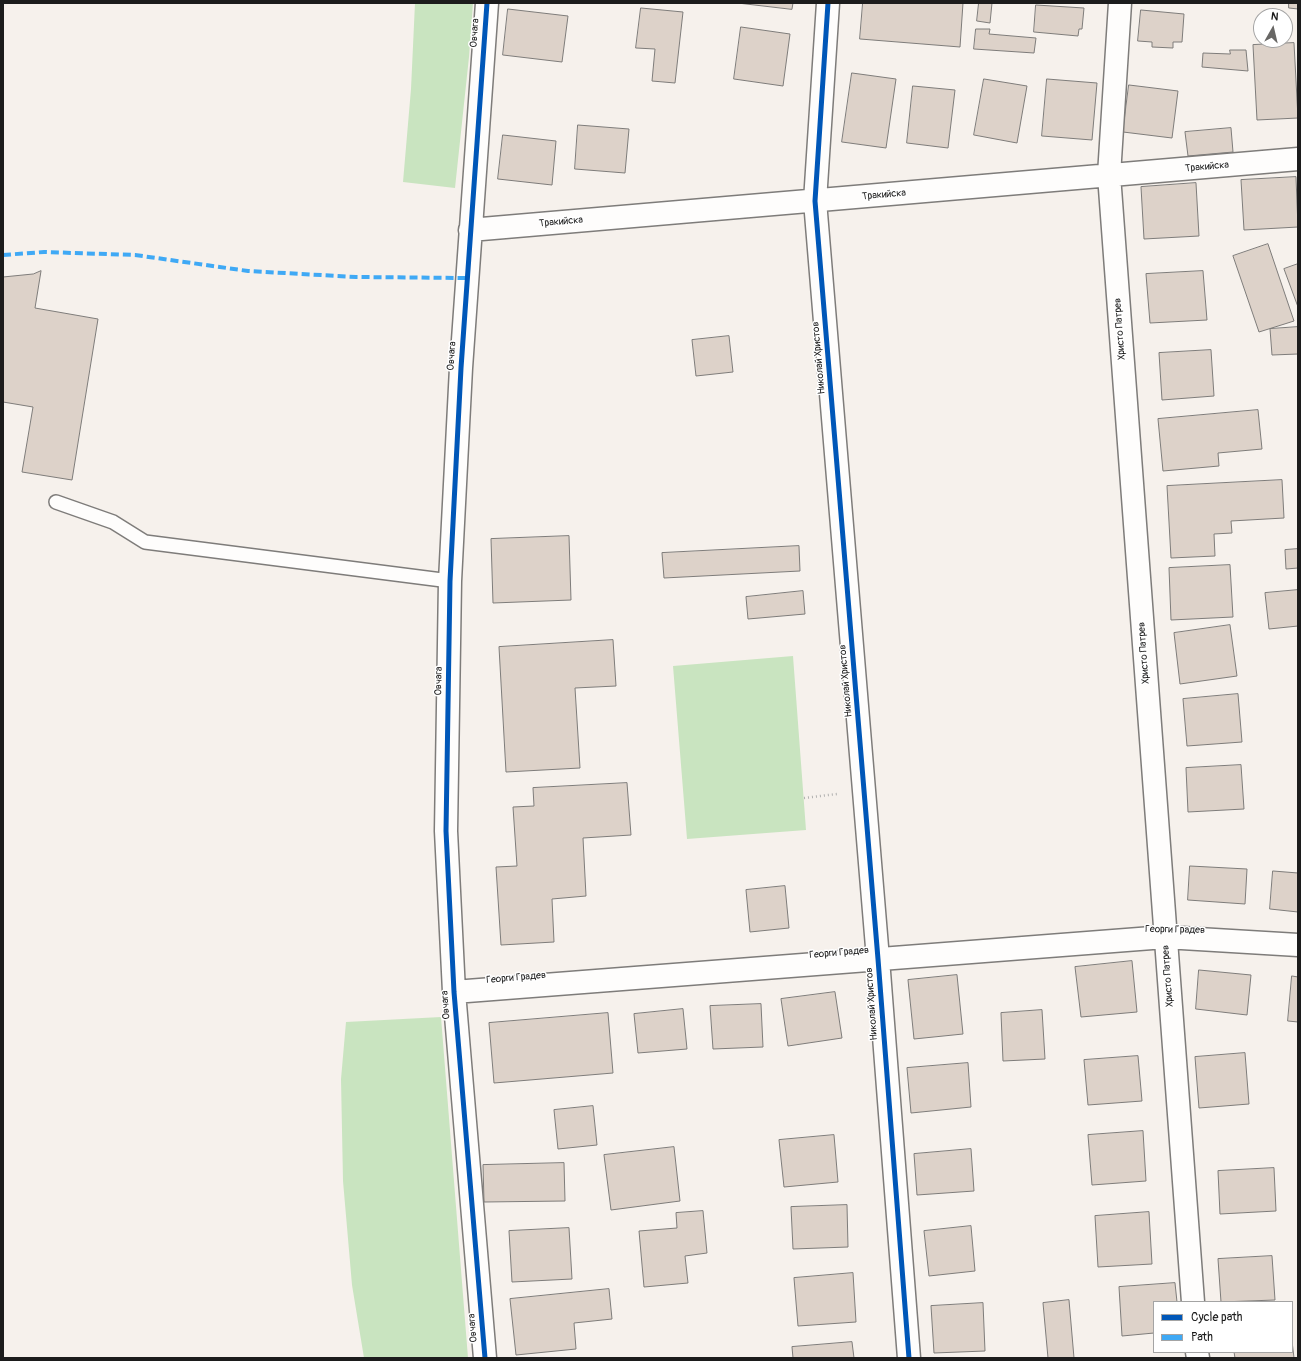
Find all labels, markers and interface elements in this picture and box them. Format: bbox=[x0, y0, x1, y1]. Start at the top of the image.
north arrow bbox=[1253, 8, 1293, 48]
text: N bbox=[1270, 10, 1279, 24]
street label: Овчага bbox=[468, 18, 482, 48]
street label: Тракийска bbox=[1184, 159, 1230, 175]
street label: Тракийска bbox=[861, 187, 907, 203]
street label: Тракийска bbox=[538, 214, 584, 230]
street label: Христо Патрев bbox=[1112, 298, 1128, 360]
street label: Николай Христов bbox=[810, 321, 828, 395]
street label: Овчага bbox=[445, 341, 459, 371]
street label: Христо Патрев bbox=[1136, 622, 1152, 684]
street label: Николай Христов bbox=[837, 644, 855, 718]
street label: Овчага bbox=[433, 666, 445, 696]
street label: Георги Градев bbox=[1145, 923, 1205, 937]
street label: Георги Градев bbox=[809, 944, 869, 962]
street label: Христо Патрев bbox=[1160, 945, 1176, 1007]
street label: Николай Христов bbox=[863, 967, 881, 1041]
street label: Георги Градев bbox=[486, 969, 546, 987]
street label: Овчага bbox=[439, 990, 453, 1020]
legend bbox=[1153, 1301, 1293, 1353]
text: Cycle path bbox=[1191, 1310, 1242, 1325]
street label: Овчага bbox=[466, 1313, 480, 1343]
text: Path bbox=[1191, 1330, 1213, 1345]

